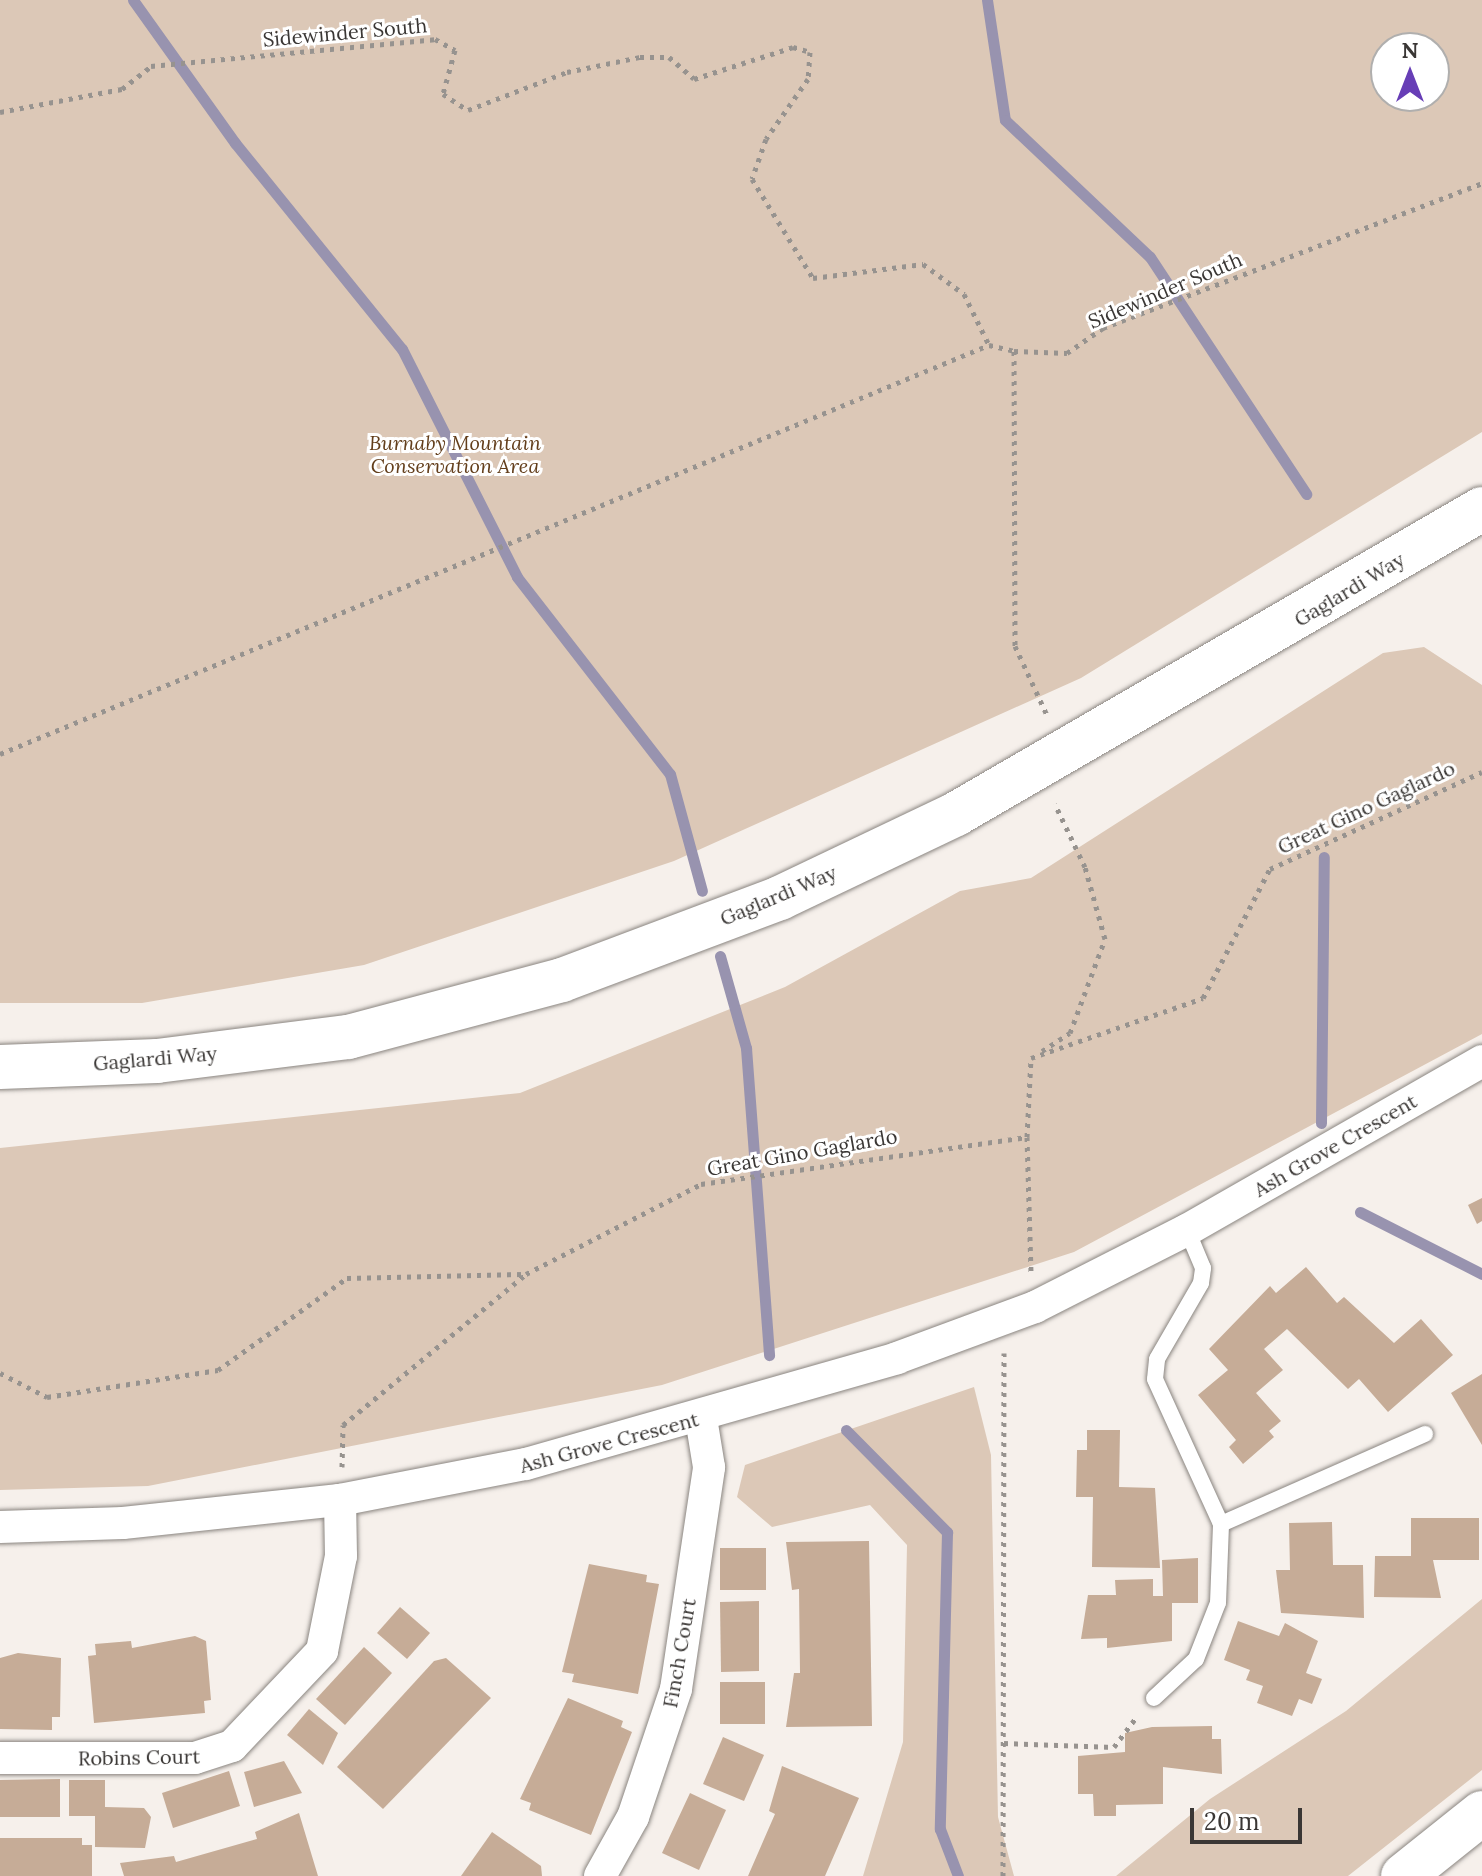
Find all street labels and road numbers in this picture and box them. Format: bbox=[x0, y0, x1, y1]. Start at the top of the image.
street label: Sidewinder South bbox=[262, 13, 428, 51]
street label: Sidewinder South bbox=[1084, 247, 1246, 333]
street label: Gaglardi Way bbox=[1290, 547, 1408, 631]
street label: Great Gino Gaglardo bbox=[1274, 755, 1458, 859]
street label: Gaglardi Way bbox=[716, 860, 840, 930]
street label: Gaglardi Way bbox=[92, 1041, 218, 1075]
street label: Ash Grove Crescent bbox=[1249, 1089, 1421, 1201]
street label: Great Gino Gaglardo bbox=[705, 1123, 899, 1181]
street label: Ash Grove Crescent bbox=[517, 1407, 701, 1477]
street label: Finch Court bbox=[658, 1596, 700, 1710]
street label: Robins Court bbox=[78, 1744, 200, 1770]

